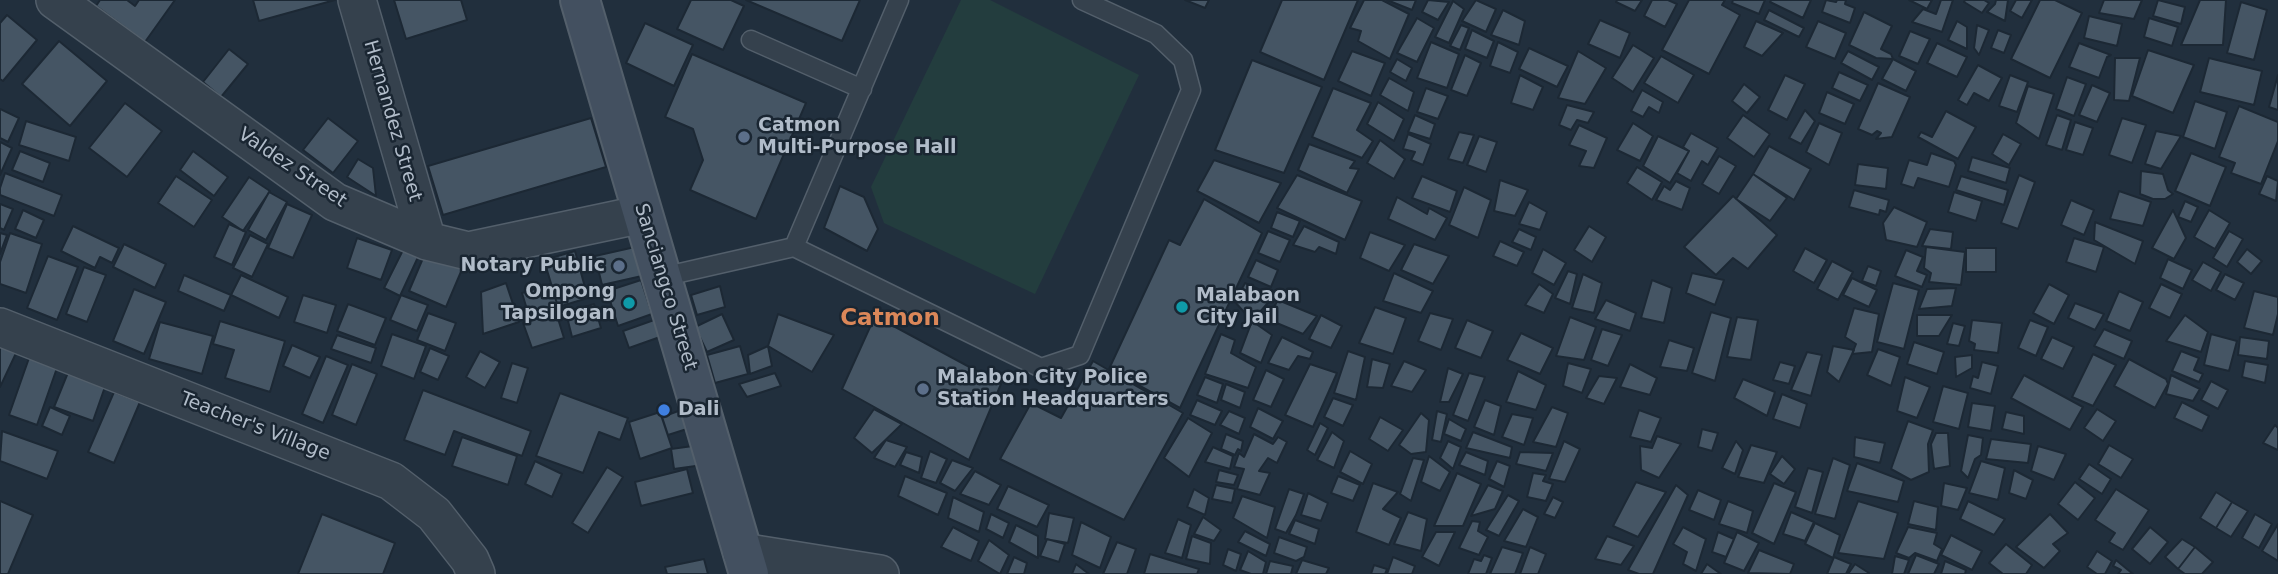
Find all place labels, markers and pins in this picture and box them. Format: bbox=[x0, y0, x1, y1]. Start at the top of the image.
place label: Catmon Multi-Purpose Hall bbox=[758, 115, 956, 159]
marker: Catmon Multi-Purpose Hall bbox=[736, 129, 752, 145]
place label: Notary Public bbox=[460, 255, 605, 277]
marker: Notary Public bbox=[611, 258, 627, 274]
place label: Ompong Tapsilogan bbox=[501, 281, 615, 325]
place label: Malabaon City Jail bbox=[1196, 285, 1300, 329]
marker: Ompong Tapsilogan bbox=[621, 295, 637, 311]
marker: Malabaon City Jail bbox=[1174, 299, 1190, 315]
place label: Malabon City Police Station Headquarters bbox=[937, 367, 1169, 411]
marker: Malabon City Police Station Headquarters bbox=[915, 381, 931, 397]
place label: Dali bbox=[678, 399, 720, 421]
marker: Dali bbox=[656, 402, 672, 418]

